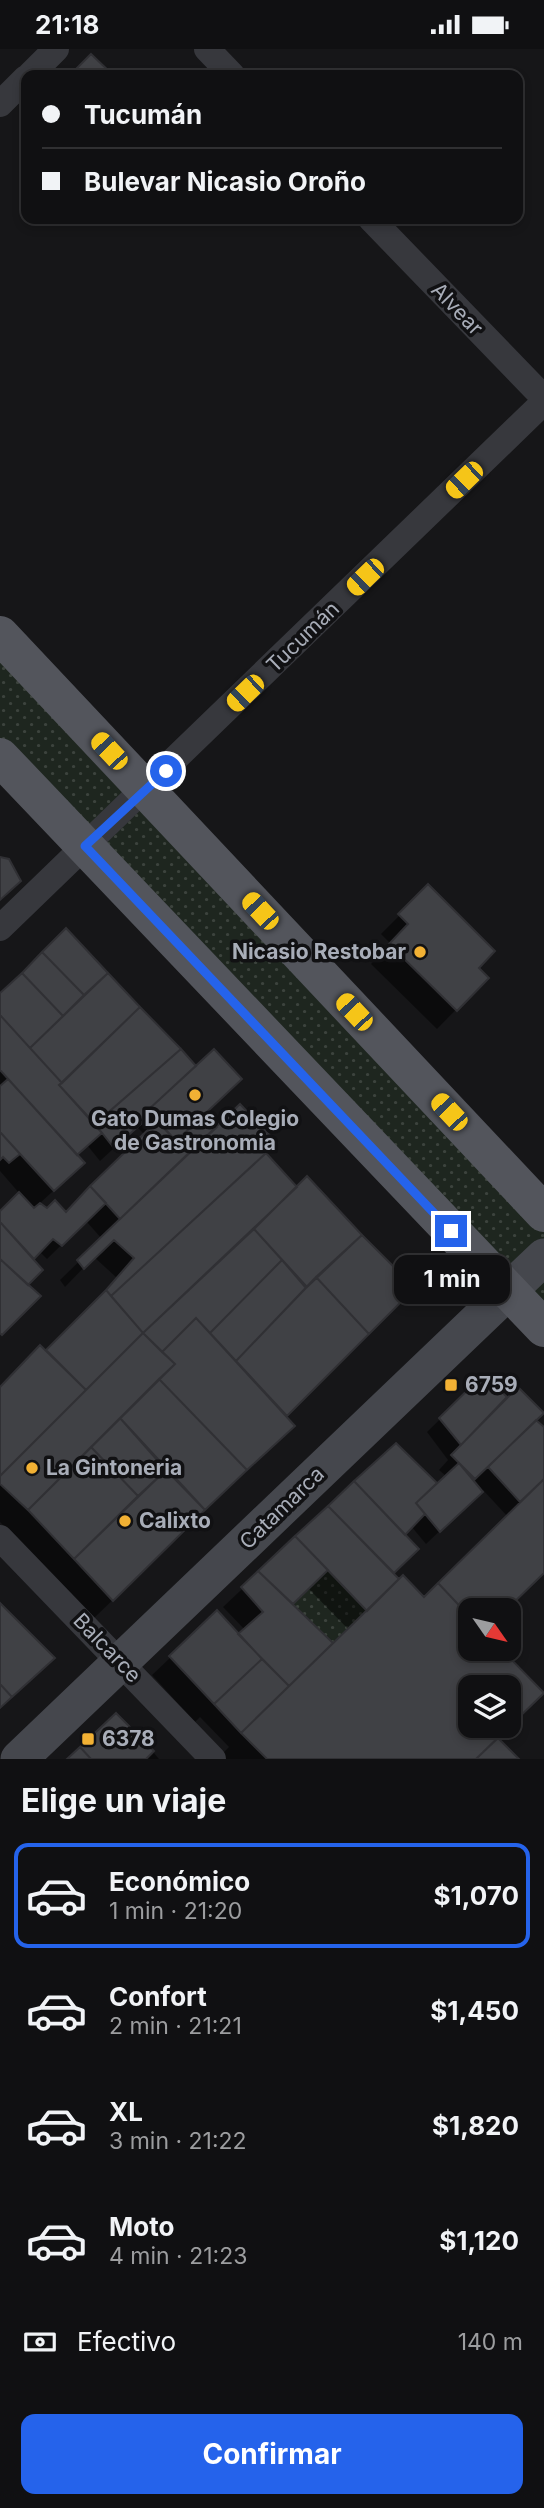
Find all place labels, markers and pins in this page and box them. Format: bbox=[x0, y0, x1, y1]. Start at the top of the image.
place label: Nicasio Restobar bbox=[232, 939, 406, 964]
marker: Nicasio Restobar bbox=[412, 944, 428, 960]
marker: Gato Dumas Colegio de Gastronomia bbox=[187, 1087, 203, 1103]
place label: Gato Dumas Colegio de Gastronomia bbox=[91, 1106, 299, 1155]
place label: 6759 bbox=[465, 1372, 518, 1397]
marker: 6759 bbox=[443, 1377, 459, 1393]
place label: La Gintoneria bbox=[46, 1455, 182, 1480]
marker: La Gintoneria bbox=[24, 1460, 40, 1476]
place label: Calixto bbox=[139, 1508, 211, 1533]
marker: Calixto bbox=[117, 1513, 133, 1529]
place label: 6378 bbox=[102, 1726, 155, 1751]
marker: 6378 bbox=[80, 1731, 96, 1747]

